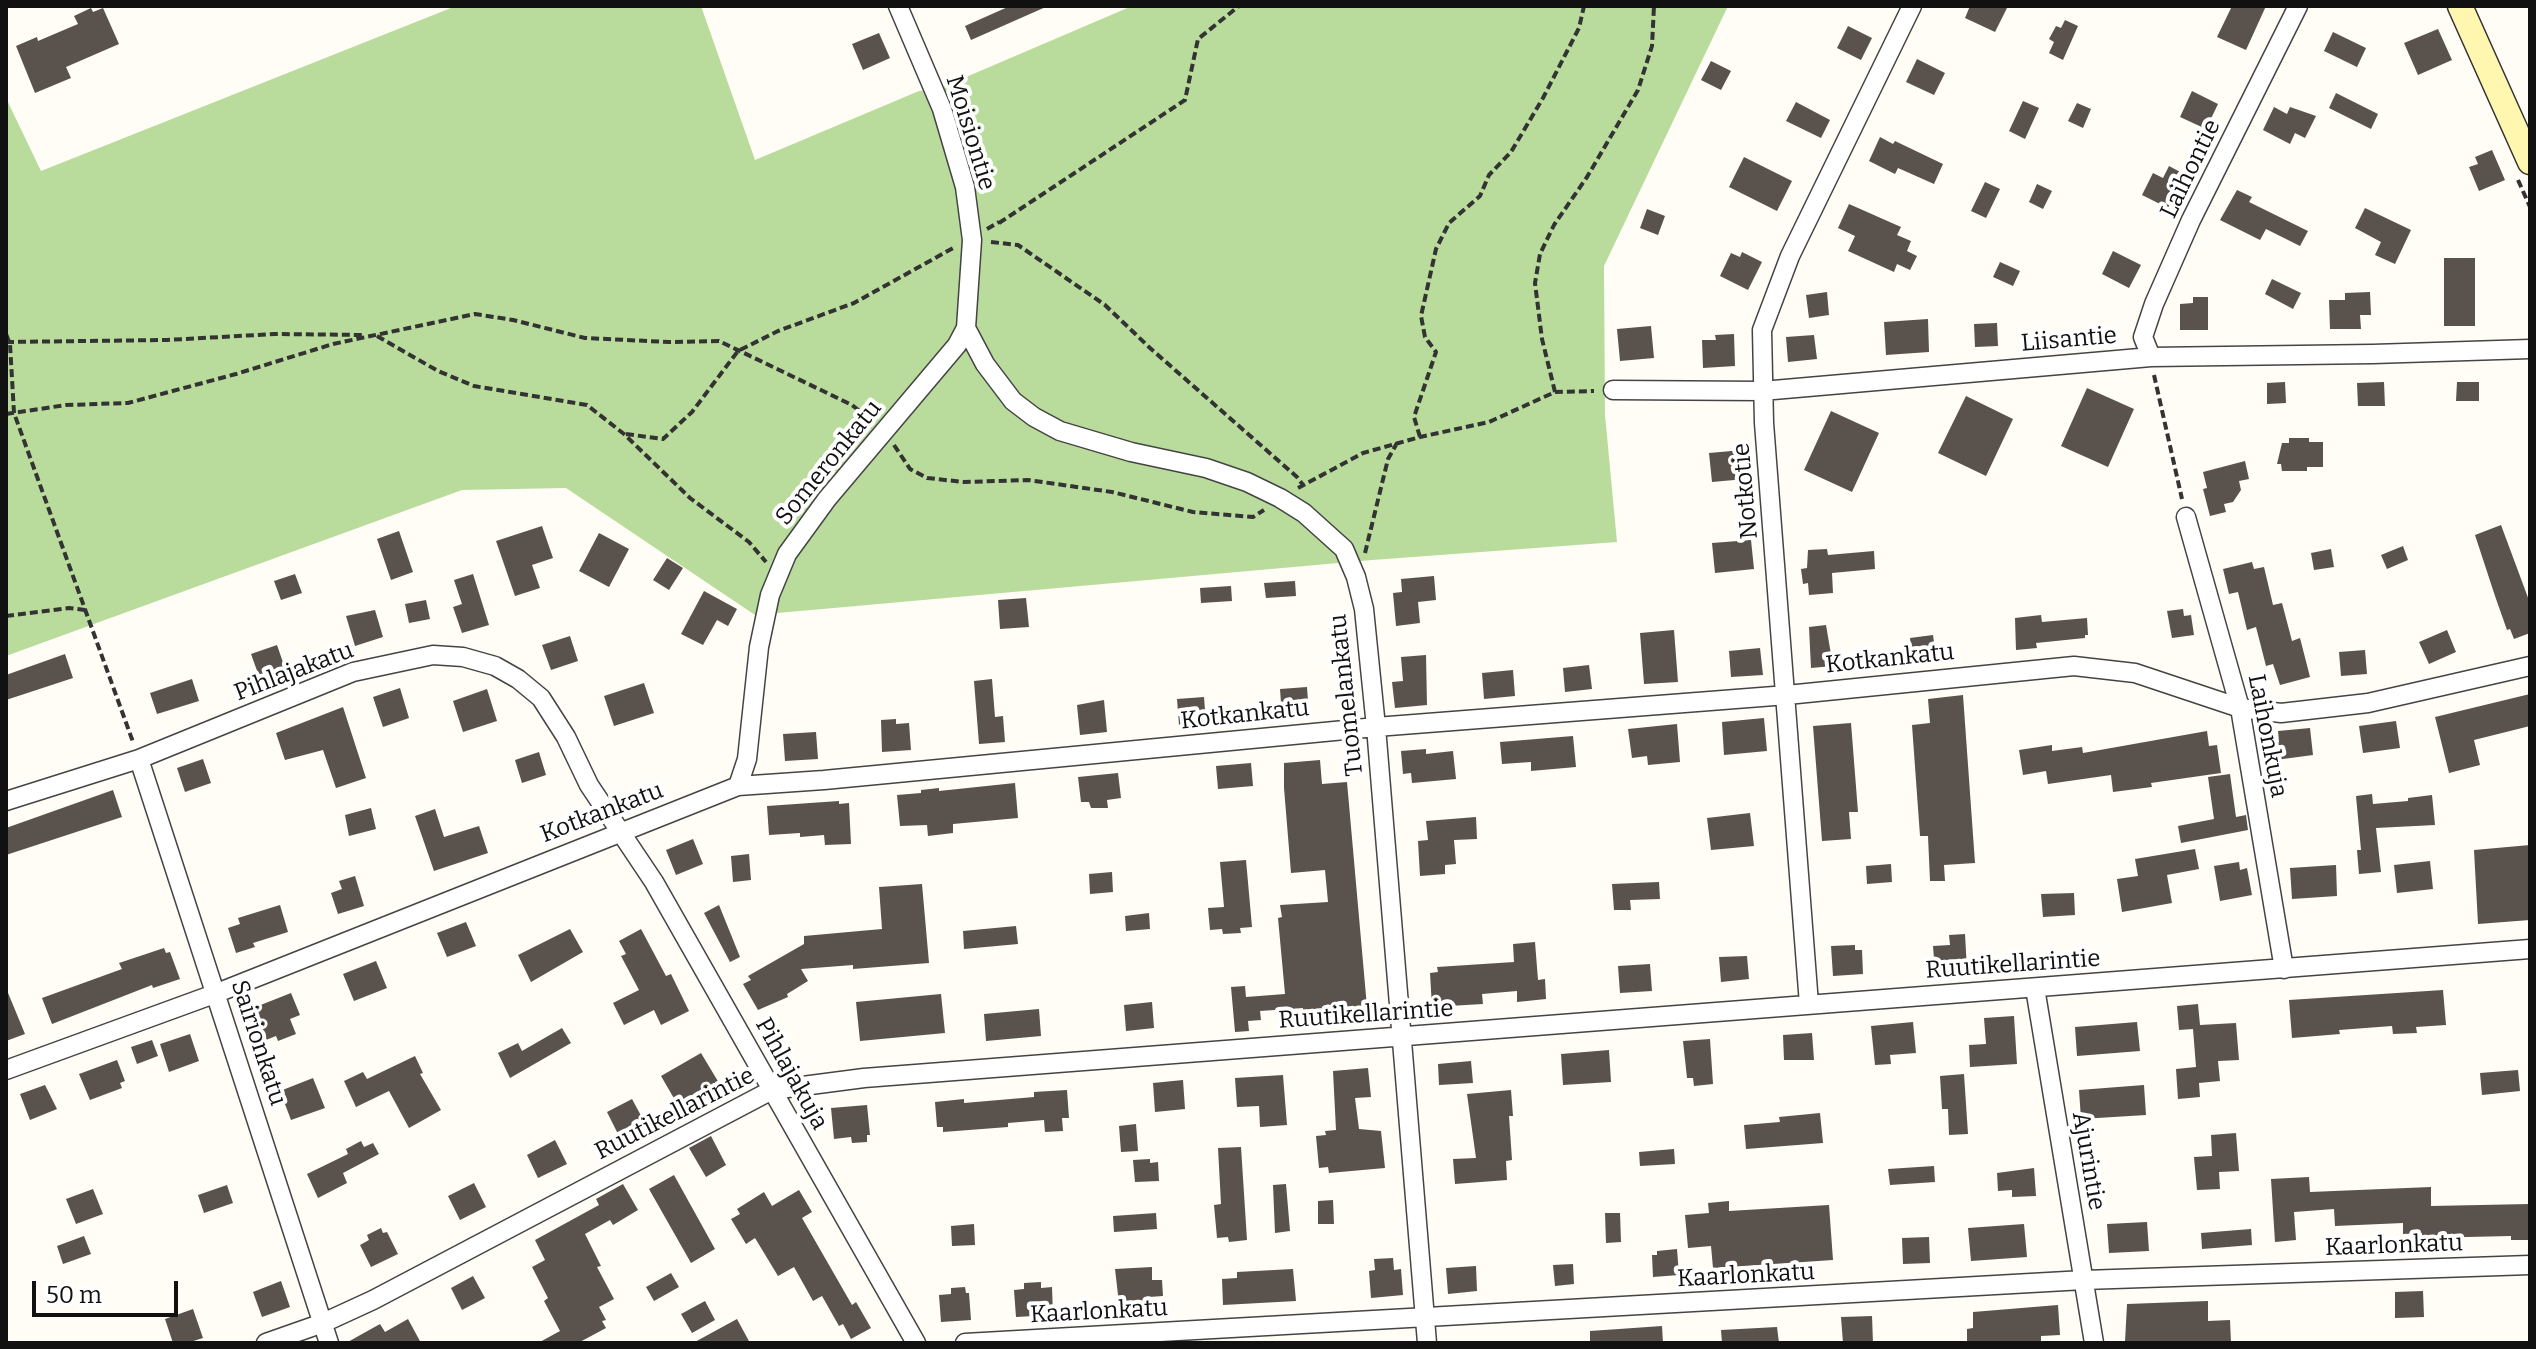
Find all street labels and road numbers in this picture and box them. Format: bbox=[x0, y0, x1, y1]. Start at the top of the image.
street label: Moisiontie bbox=[939, 72, 1001, 194]
street label: Laihontie bbox=[2155, 115, 2227, 223]
street label: Liisantie bbox=[2020, 321, 2118, 359]
street label: Someronkatu bbox=[770, 395, 888, 531]
street label: Notkotie bbox=[1727, 442, 1765, 540]
street label: Tuomelankatu bbox=[1324, 613, 1370, 777]
street label: Pihlajakatu bbox=[230, 636, 358, 708]
street label: Kotkankatu bbox=[1824, 638, 1956, 680]
street label: Laihonkuja bbox=[2241, 672, 2293, 800]
street label: Kotkankatu bbox=[1179, 694, 1311, 736]
street label: Kotkankatu bbox=[537, 776, 667, 850]
street label: Ruutikellarintie bbox=[1925, 945, 2101, 985]
street label: Sairionkatu bbox=[224, 977, 292, 1109]
street label: Ruutikellarintie bbox=[1278, 995, 1454, 1035]
street label: Pihlajakuja bbox=[749, 1013, 833, 1135]
street label: Ruutikellarintie bbox=[590, 1061, 760, 1167]
street label: Ajurintie bbox=[2065, 1109, 2111, 1213]
street label: Kaarlonkatu bbox=[2325, 1229, 2463, 1263]
street label: Kaarlonkatu bbox=[1676, 1258, 1816, 1294]
street label: Kaarlonkatu bbox=[1029, 1294, 1169, 1330]

